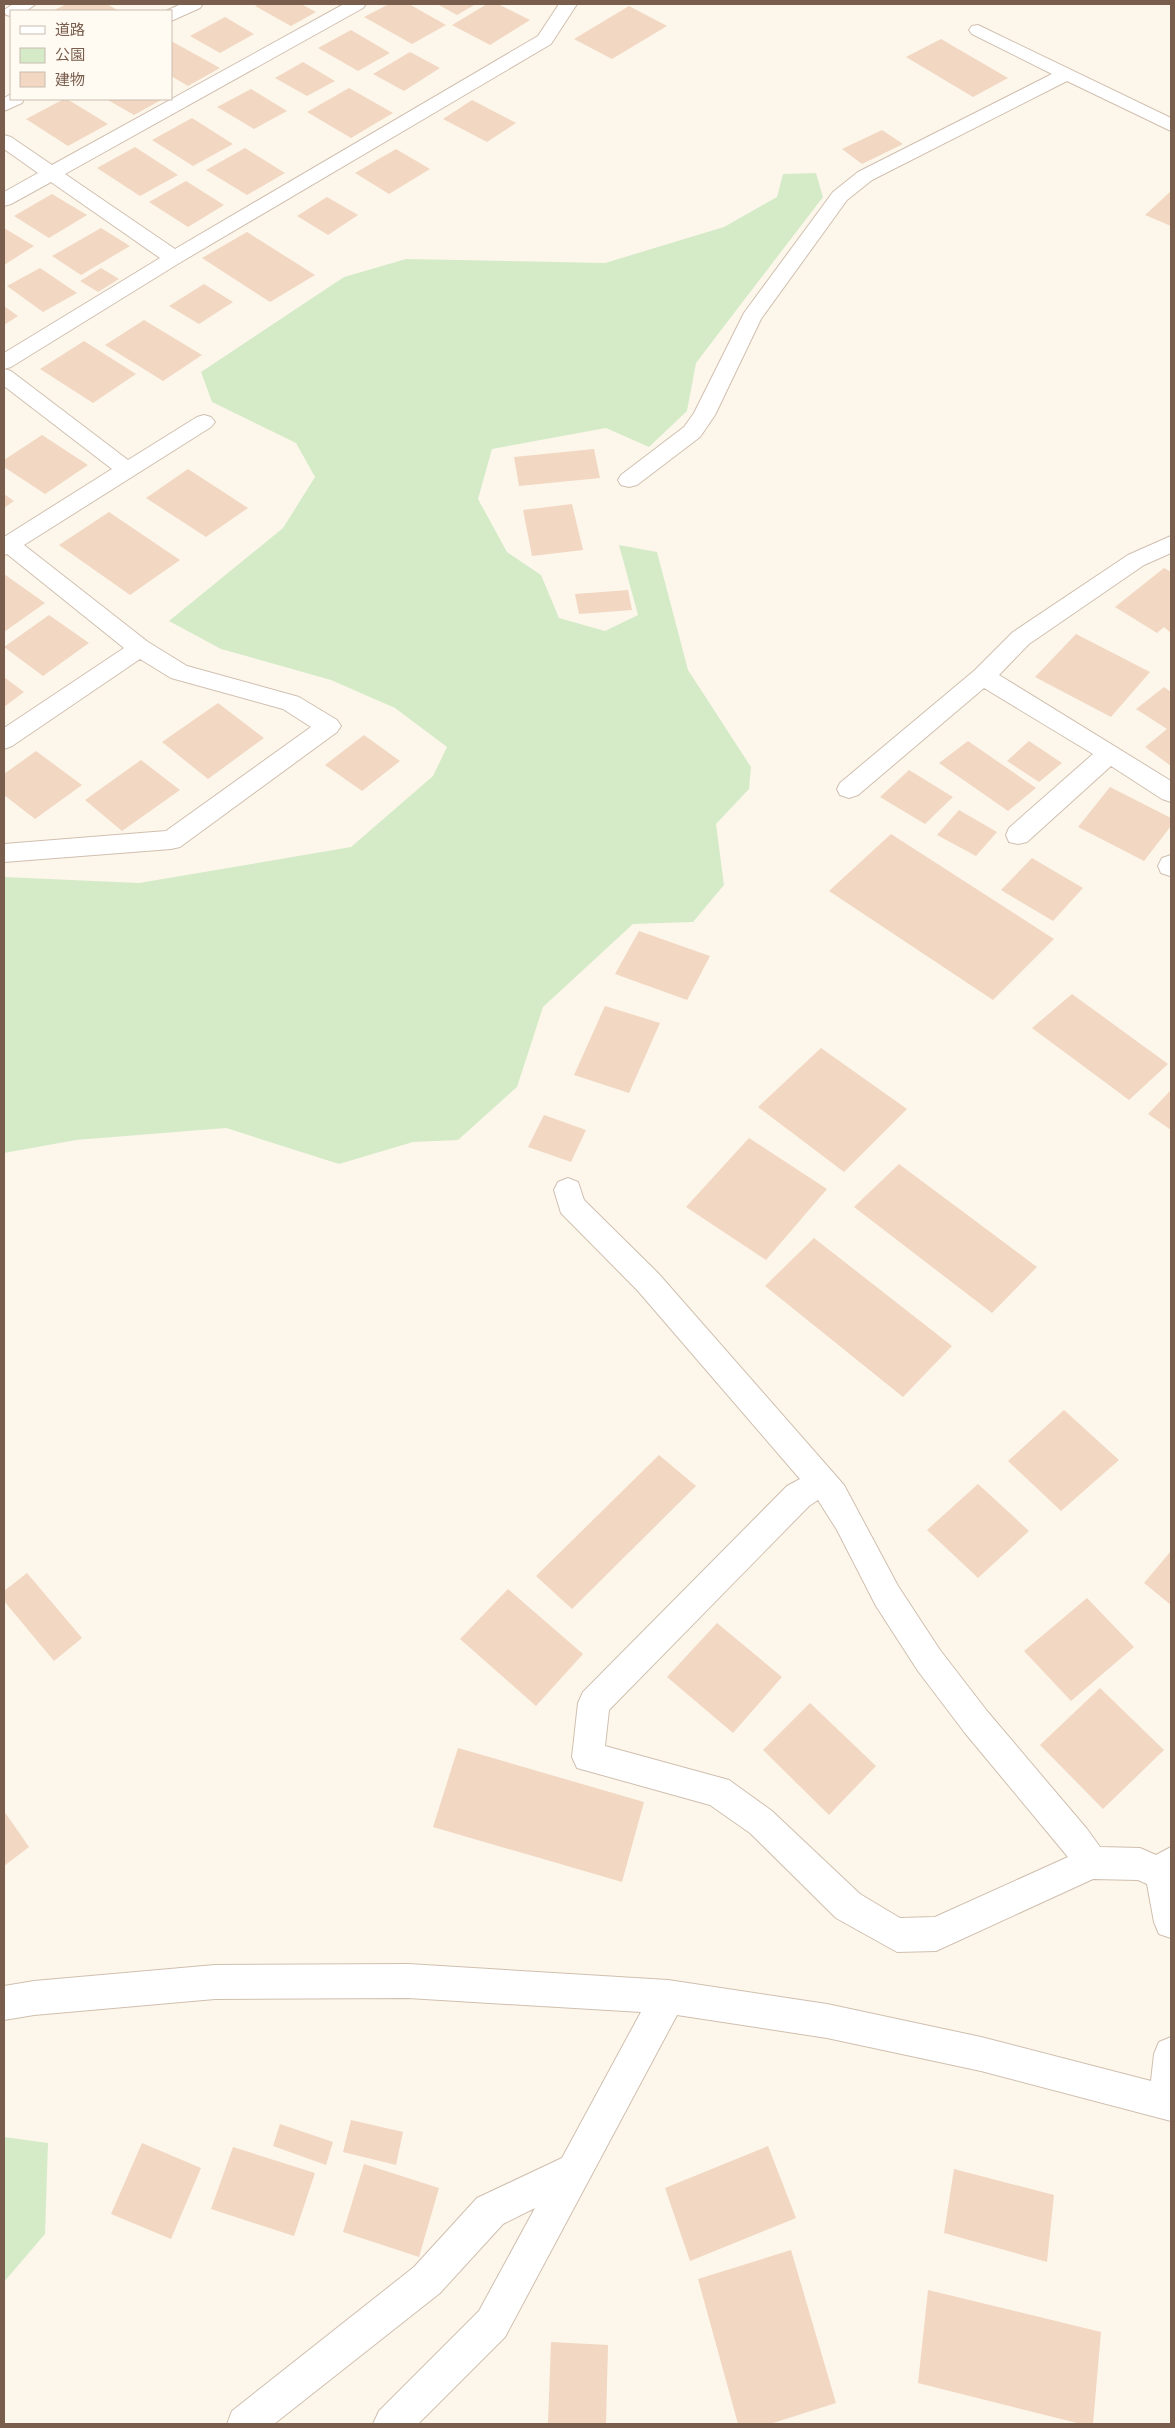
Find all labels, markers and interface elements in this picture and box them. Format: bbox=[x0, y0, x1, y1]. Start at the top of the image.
legend bbox=[10, 10, 172, 100]
text: 道路 bbox=[55, 20, 85, 38]
text: 公園 bbox=[55, 45, 85, 63]
text: 建物 bbox=[55, 70, 85, 88]

